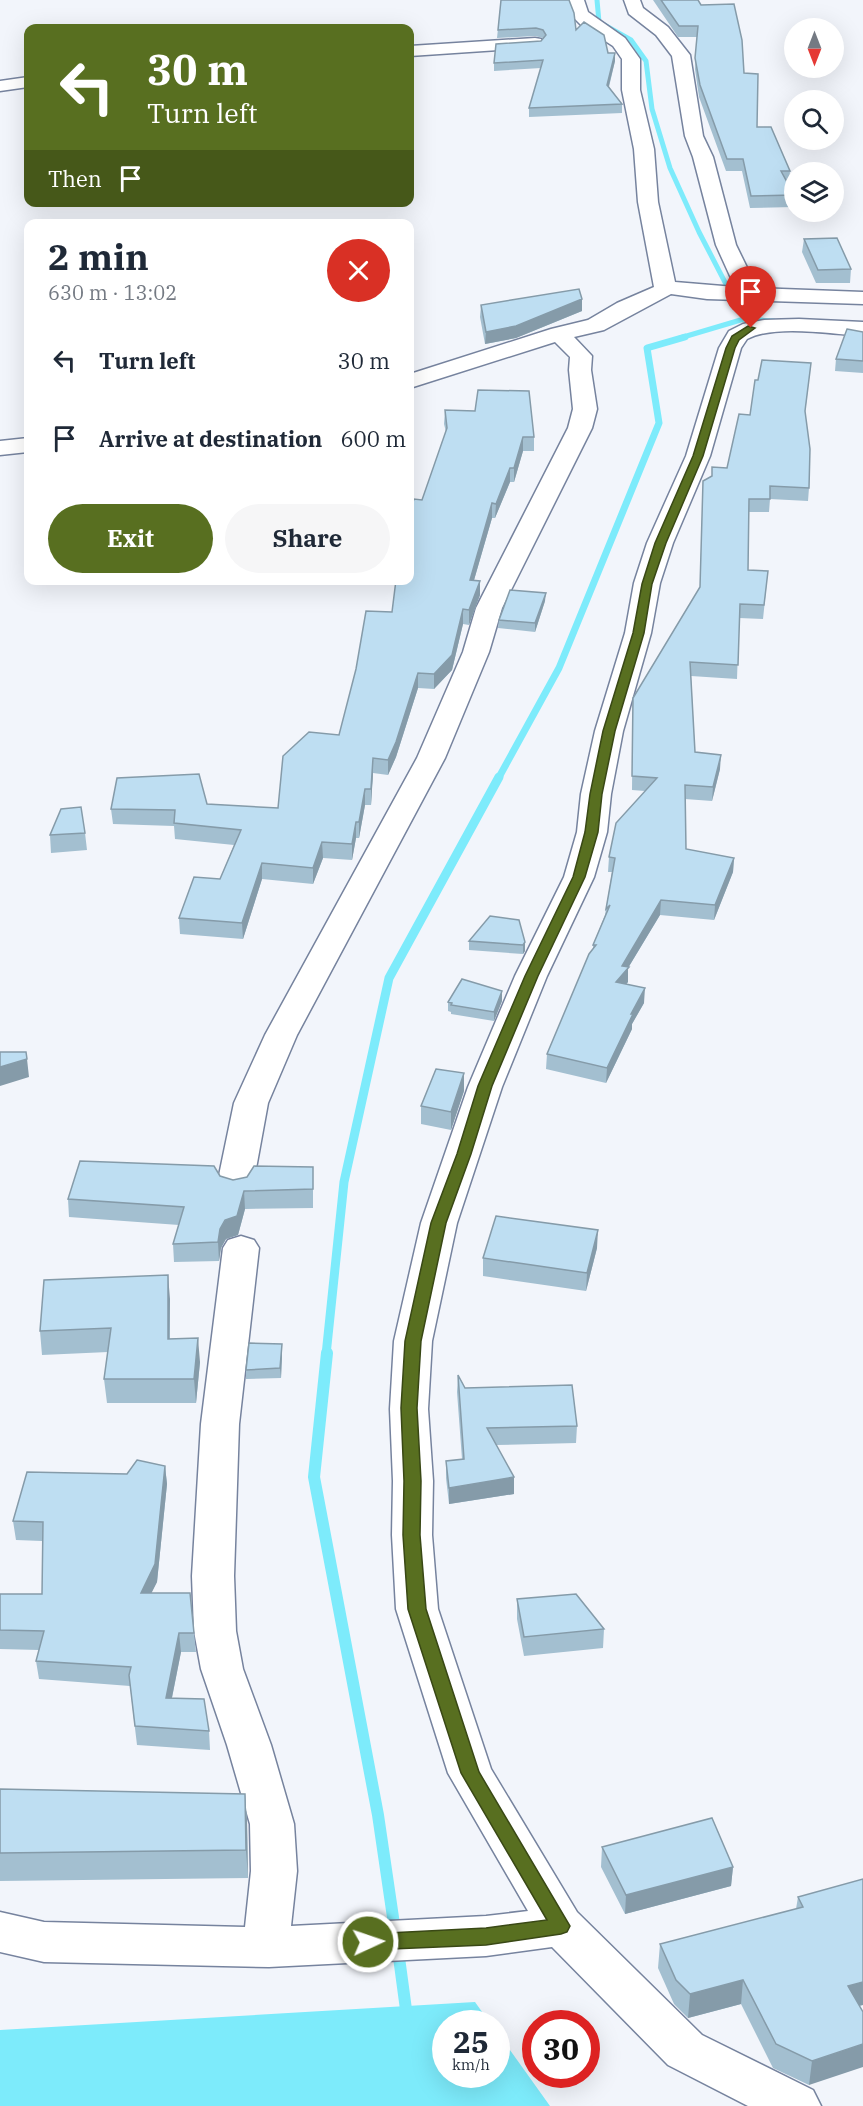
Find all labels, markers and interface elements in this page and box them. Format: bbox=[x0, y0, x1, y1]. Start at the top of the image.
north arrow bbox=[784, 18, 844, 78]
map controls bbox=[784, 18, 844, 222]
text: 30 m bbox=[147, 42, 248, 97]
icon: left bbox=[48, 48, 126, 126]
button: search bbox=[784, 90, 844, 150]
text: Turn left bbox=[147, 95, 258, 130]
icon: arrive bbox=[114, 162, 147, 195]
button: layers bbox=[784, 162, 844, 222]
text: Then bbox=[48, 164, 102, 193]
text: 2 min bbox=[48, 233, 149, 280]
button: close bbox=[327, 239, 390, 302]
pin bbox=[725, 266, 776, 328]
icon: arrive bbox=[734, 275, 767, 308]
text: 630 m · 13:02 bbox=[48, 279, 177, 306]
icon: left bbox=[48, 344, 81, 377]
text: Turn left bbox=[99, 346, 195, 375]
text: 30 m bbox=[338, 346, 390, 375]
icon: arrive bbox=[48, 422, 81, 455]
text: Arrive at destination bbox=[99, 424, 322, 453]
text: 600 m bbox=[340, 424, 406, 453]
button: Exit bbox=[48, 504, 213, 573]
button: Share bbox=[225, 504, 390, 573]
position arrow bbox=[336, 1910, 400, 1974]
speed limit sign: 30 bbox=[522, 2010, 600, 2088]
text: 25 bbox=[453, 2022, 489, 2061]
text: km/h bbox=[452, 2055, 490, 2074]

